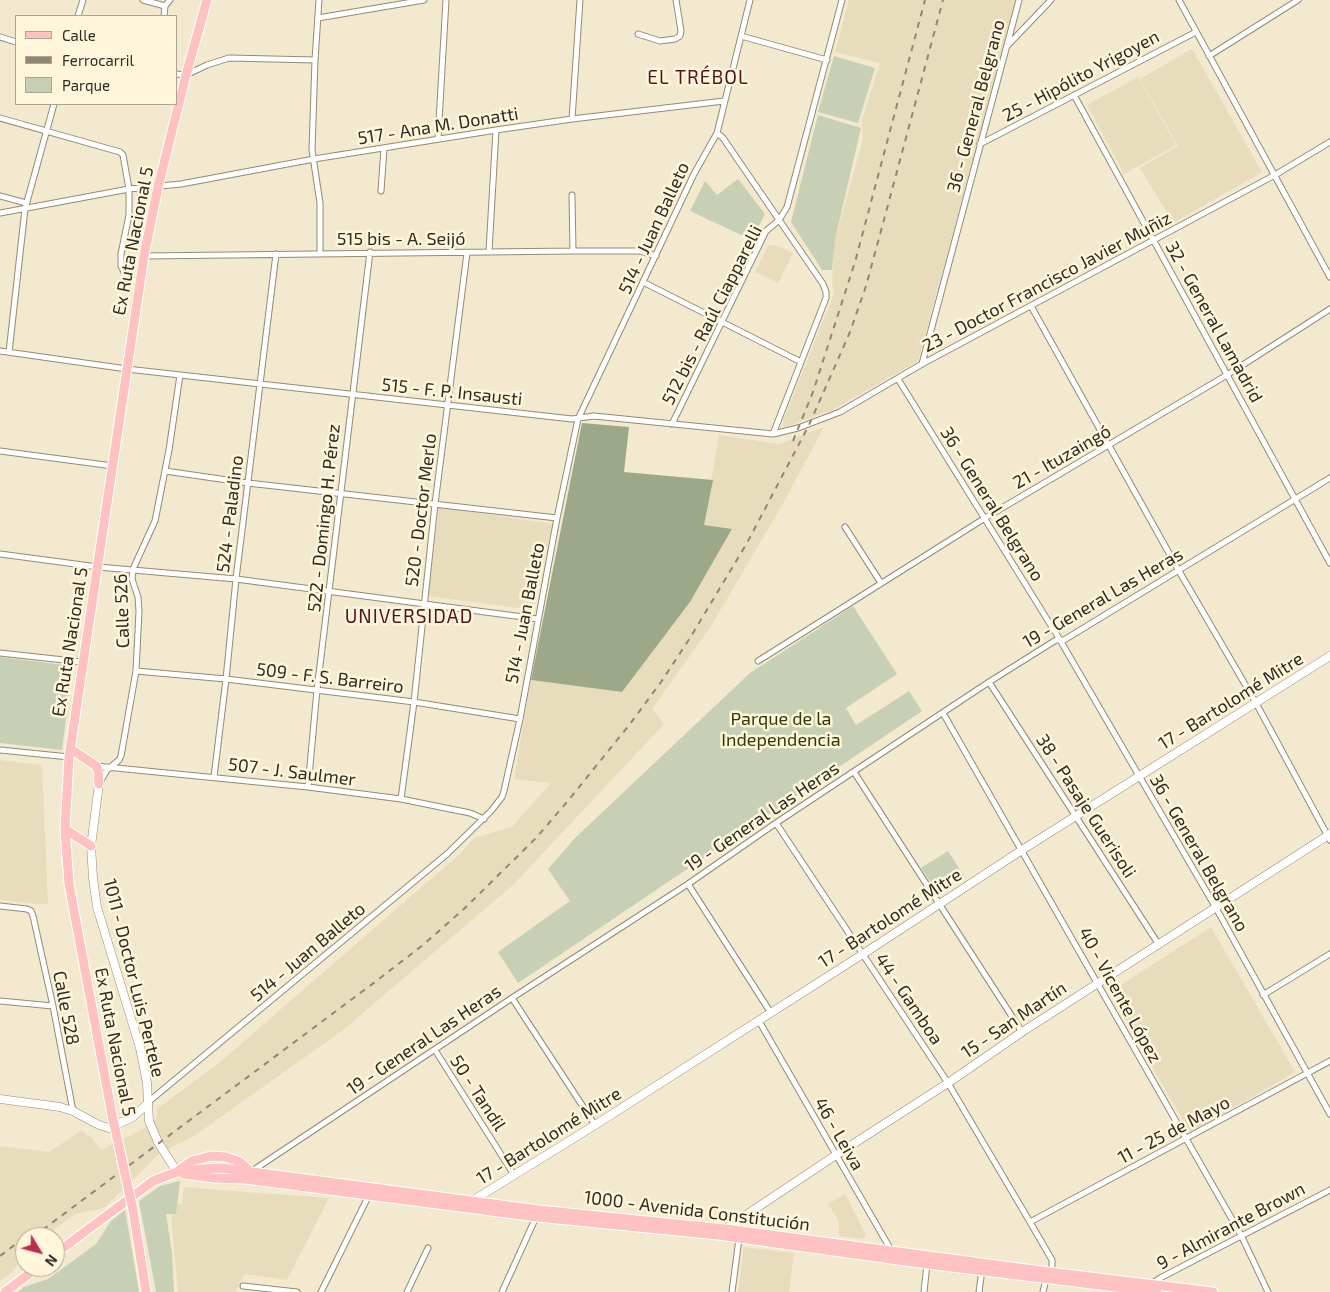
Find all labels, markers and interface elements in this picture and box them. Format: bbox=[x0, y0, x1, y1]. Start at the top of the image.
legend bbox=[15, 15, 178, 105]
street label: 36 - General Belgrano bbox=[943, 17, 1009, 195]
text: Calle bbox=[62, 26, 96, 44]
street label: 25 - Hipólito Yrigoyen bbox=[999, 26, 1163, 126]
text: Ferrocarril bbox=[62, 51, 134, 69]
district label: EL TRÉBOL bbox=[646, 67, 750, 89]
text: Parque bbox=[62, 76, 110, 94]
street label: 517 - Ana M. Donatti bbox=[356, 103, 520, 149]
street label: 514 - Juan Balleto bbox=[614, 159, 694, 297]
street label: Ex Ruta Nacional 5 bbox=[108, 165, 158, 317]
street label: 23 - Doctor Francisco Javier Muñiz bbox=[919, 207, 1175, 357]
street label: 512 bis - Raúl Ciapparelli bbox=[657, 222, 767, 408]
street label: 515 bis - A. Seijó bbox=[337, 228, 465, 250]
street label: 32 - General Lamadrid bbox=[1161, 238, 1267, 406]
street label: 515 - F. P. Insausti bbox=[381, 374, 523, 410]
street label: 21 - Ituzaingó bbox=[1009, 420, 1115, 494]
street label: 522 - Domingo H. Pérez bbox=[303, 423, 345, 613]
street label: 36 - General Belgrano bbox=[936, 423, 1048, 585]
street label: 520 - Doctor Merlo bbox=[401, 432, 441, 588]
street label: 524 - Paladino bbox=[212, 454, 248, 574]
street label: 514 - Juan Balleto bbox=[501, 541, 549, 685]
street label: 19 - General Las Heras bbox=[1019, 543, 1187, 653]
street label: Ex Ruta Nacional 5 bbox=[48, 566, 92, 718]
street label: Calle 526 bbox=[110, 573, 134, 649]
district label: UNIVERSIDAD bbox=[343, 606, 475, 628]
street label: 17 - Bartolomé Mitre bbox=[1155, 648, 1307, 754]
street label: 509 - F. S. Barreiro bbox=[255, 658, 405, 698]
park label: Parque de la Independencia bbox=[721, 708, 841, 751]
street label: 38 - Pasaje Guerisoli bbox=[1032, 730, 1140, 882]
street label: 507 - J. Saulmer bbox=[227, 753, 357, 791]
street label: 19 - General Las Heras bbox=[681, 757, 843, 877]
street label: 36 - General Belgrano bbox=[1145, 771, 1253, 935]
street label: 17 - Bartolomé Mitre bbox=[814, 864, 966, 972]
street label: 1011 - Doctor Luis Pertele bbox=[99, 877, 169, 1079]
street label: 514 - Juan Balleto bbox=[246, 898, 370, 1006]
street label: 40 - Vicente López bbox=[1074, 924, 1166, 1066]
street label: 44 - Gamboa bbox=[871, 949, 947, 1049]
street label: Ex Ruta Nacional 5 bbox=[90, 966, 140, 1118]
street label: Calle 528 bbox=[48, 969, 84, 1047]
street label: 15 - San Martín bbox=[957, 977, 1071, 1063]
street label: 19 - General Las Heras bbox=[343, 980, 505, 1100]
street label: 50 - Tandil bbox=[446, 1051, 510, 1135]
street label: 17 - Bartolomé Mitre bbox=[473, 1083, 625, 1189]
street label: 11 - 25 de Mayo bbox=[1114, 1091, 1234, 1169]
street label: 46 - Leiva bbox=[810, 1094, 868, 1174]
street label: 9 - Almirante Brown bbox=[1153, 1178, 1309, 1274]
street label: 1000 - Avenida Constitución bbox=[583, 1186, 811, 1236]
north arrow bbox=[15, 1227, 65, 1277]
text: N bbox=[42, 1252, 61, 1270]

